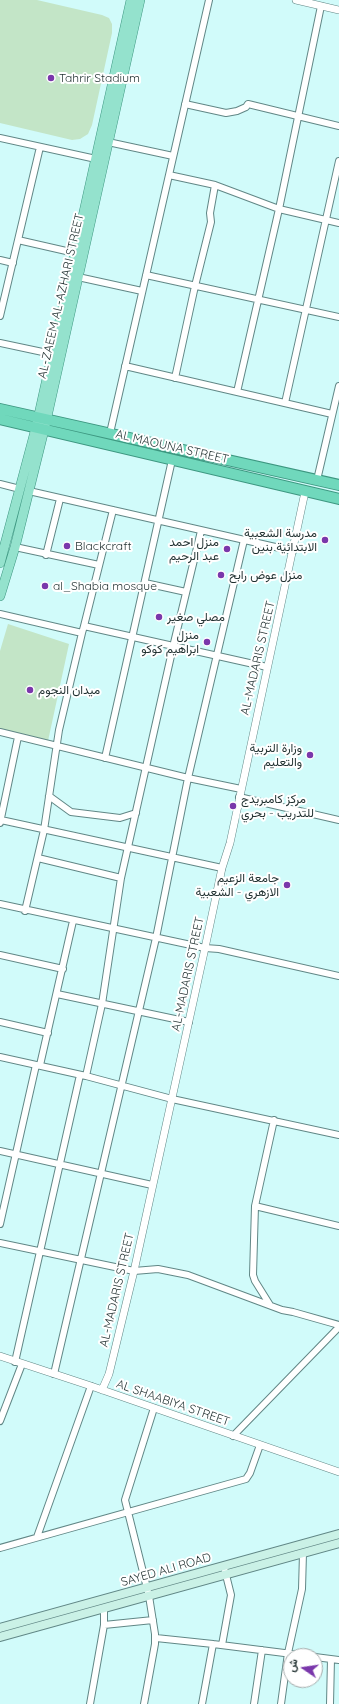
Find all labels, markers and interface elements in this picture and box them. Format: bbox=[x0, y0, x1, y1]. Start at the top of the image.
place label: Tahrir Stadium bbox=[59, 71, 140, 85]
marker: Tahrir Stadium bbox=[46, 73, 56, 83]
street label: AL-ZAEEM AL-AZHARI STREET bbox=[35, 212, 87, 380]
street label: AL MAOUNA STREET bbox=[114, 427, 230, 467]
place label: مدرسة الشعبية الابتدائية بنين bbox=[244, 526, 317, 554]
place label: منزل احمد عبد الرحيم bbox=[169, 535, 219, 563]
marker: مدرسة الشعبية الابتدائية بنين bbox=[320, 535, 330, 545]
place label: Blackcraft bbox=[75, 539, 132, 553]
marker: Blackcraft bbox=[62, 541, 72, 551]
marker: منزل احمد عبد الرحيم bbox=[222, 544, 232, 554]
place label: منزل عوض رابح bbox=[229, 568, 302, 582]
marker: منزل عوض رابح bbox=[216, 570, 226, 580]
place label: al_Shabia mosque bbox=[53, 579, 157, 593]
marker: al_Shabia mosque bbox=[40, 581, 50, 591]
street label: AL-MADARIS STREET bbox=[238, 599, 278, 717]
place label: مصلي صغير bbox=[167, 610, 225, 624]
marker: مصلي صغير bbox=[154, 612, 164, 622]
place label: منزل ابراهيم كوكو bbox=[141, 628, 199, 656]
marker: منزل ابراهيم كوكو bbox=[202, 637, 212, 647]
place label: ميدان النجوم bbox=[38, 683, 100, 697]
marker: ميدان النجوم bbox=[25, 685, 35, 695]
place label: وزارة التربية والتعليم bbox=[250, 741, 302, 769]
marker: وزارة التربية والتعليم bbox=[305, 750, 315, 760]
place label: مركز كامبريدج للتدريب - بحري bbox=[241, 792, 314, 820]
marker: مركز كامبريدج للتدريب - بحري bbox=[228, 801, 238, 811]
place label: جامعة الزعيم الازهري - الشعبية bbox=[196, 871, 279, 899]
marker: جامعة الزعيم الازهري - الشعبية bbox=[282, 880, 292, 890]
street label: AL-MADARIS STREET bbox=[169, 915, 207, 1033]
street label: AL-MADARIS STREET bbox=[97, 1231, 137, 1349]
street label: AL SHAABIYA STREET bbox=[114, 1377, 232, 1429]
street label: SAYED ALI ROAD bbox=[119, 1550, 213, 1590]
north arrow bbox=[283, 1648, 323, 1688]
text: ش bbox=[284, 1658, 301, 1674]

